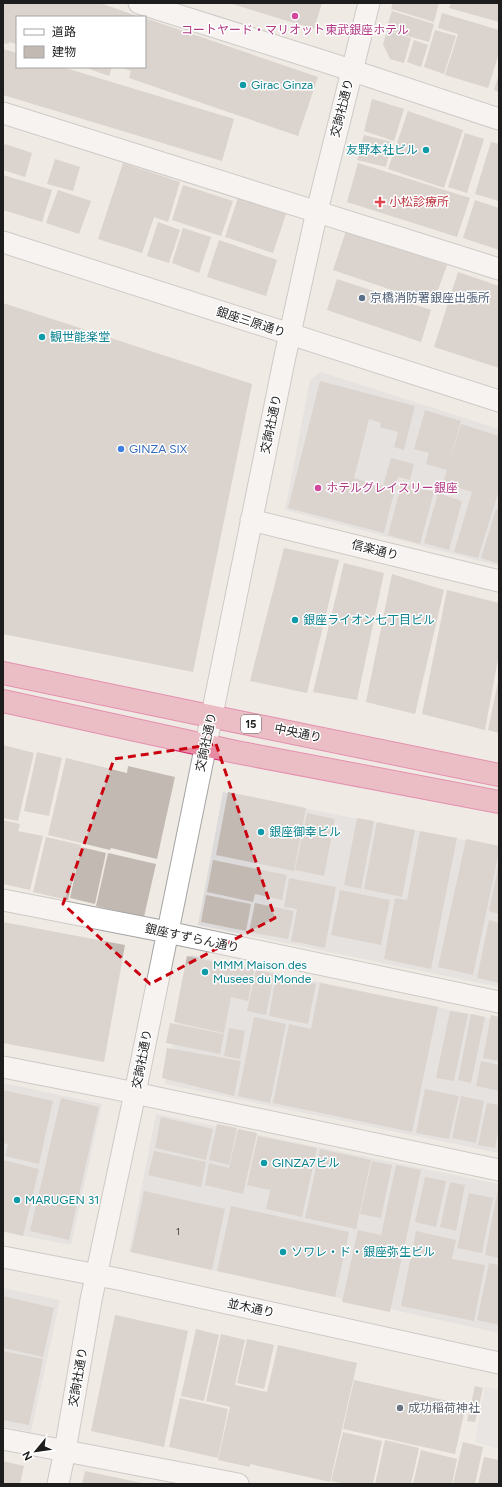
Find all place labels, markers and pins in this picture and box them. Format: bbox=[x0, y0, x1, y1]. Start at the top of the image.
marker: コートヤード・マリオット東武銀座ホテル bbox=[290, 11, 300, 21]
place label: コートヤード・マリオット東武銀座ホテル bbox=[181, 23, 409, 37]
place label: Girac Ginza bbox=[251, 78, 313, 92]
marker: Girac Ginza bbox=[238, 80, 248, 90]
place label: 友野本社ビル bbox=[346, 143, 418, 157]
marker: 友野本社ビル bbox=[421, 145, 431, 155]
place label: 小松診療所 bbox=[389, 195, 449, 209]
marker: 小松診療所 bbox=[374, 196, 386, 208]
place label: 京橋消防署銀座出張所 bbox=[370, 291, 490, 305]
marker: 京橋消防署銀座出張所 bbox=[357, 293, 367, 303]
place label: 観世能楽堂 bbox=[50, 330, 110, 344]
marker: 観世能楽堂 bbox=[37, 332, 47, 342]
place label: GINZA SIX bbox=[129, 442, 188, 456]
marker: GINZA SIX bbox=[116, 444, 126, 454]
place label: ホテルグレイスリー銀座 bbox=[326, 481, 458, 495]
marker: ホテルグレイスリー銀座 bbox=[313, 483, 323, 493]
place label: 銀座ライオン七丁目ビル bbox=[303, 613, 435, 627]
marker: 銀座ライオン七丁目ビル bbox=[290, 615, 300, 625]
place label: 銀座御幸ビル bbox=[269, 825, 341, 839]
marker: 銀座御幸ビル bbox=[256, 827, 266, 837]
place label: MMM Maison des Musees du Monde bbox=[213, 958, 312, 986]
marker: MMM Maison des Musees du Monde bbox=[200, 967, 210, 977]
place label: GINZA7ビル bbox=[272, 1156, 340, 1170]
marker: GINZA7ビル bbox=[259, 1158, 269, 1168]
place label: MARUGEN 31 bbox=[25, 1193, 99, 1207]
marker: MARUGEN 31 bbox=[12, 1195, 22, 1205]
place label: ソワレ・ド・銀座弥生ビル bbox=[291, 1245, 435, 1259]
marker: ソワレ・ド・銀座弥生ビル bbox=[278, 1247, 288, 1257]
place label: 成功稲荷神社 bbox=[408, 1401, 480, 1415]
marker: 成功稲荷神社 bbox=[395, 1403, 405, 1413]

